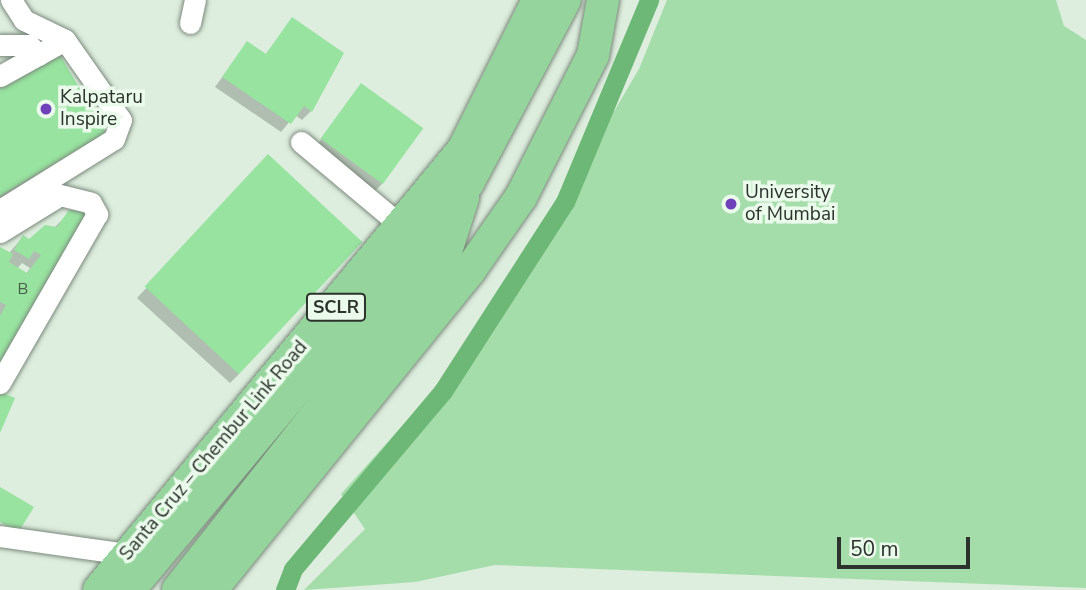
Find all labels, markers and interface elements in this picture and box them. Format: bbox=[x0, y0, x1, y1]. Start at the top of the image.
place label: Kalpataru Inspire bbox=[60, 87, 143, 131]
marker: Kalpataru Inspire bbox=[38, 101, 54, 117]
place label: University of Mumbai bbox=[745, 182, 835, 226]
marker: University of Mumbai bbox=[723, 196, 739, 212]
house number: B bbox=[18, 279, 28, 299]
road number: SCLR bbox=[304, 292, 368, 321]
street label: Santa Cruz – Chembur Link Road bbox=[115, 336, 313, 566]
scale bar bbox=[841, 524, 974, 568]
text: 50 m bbox=[850, 535, 899, 563]

